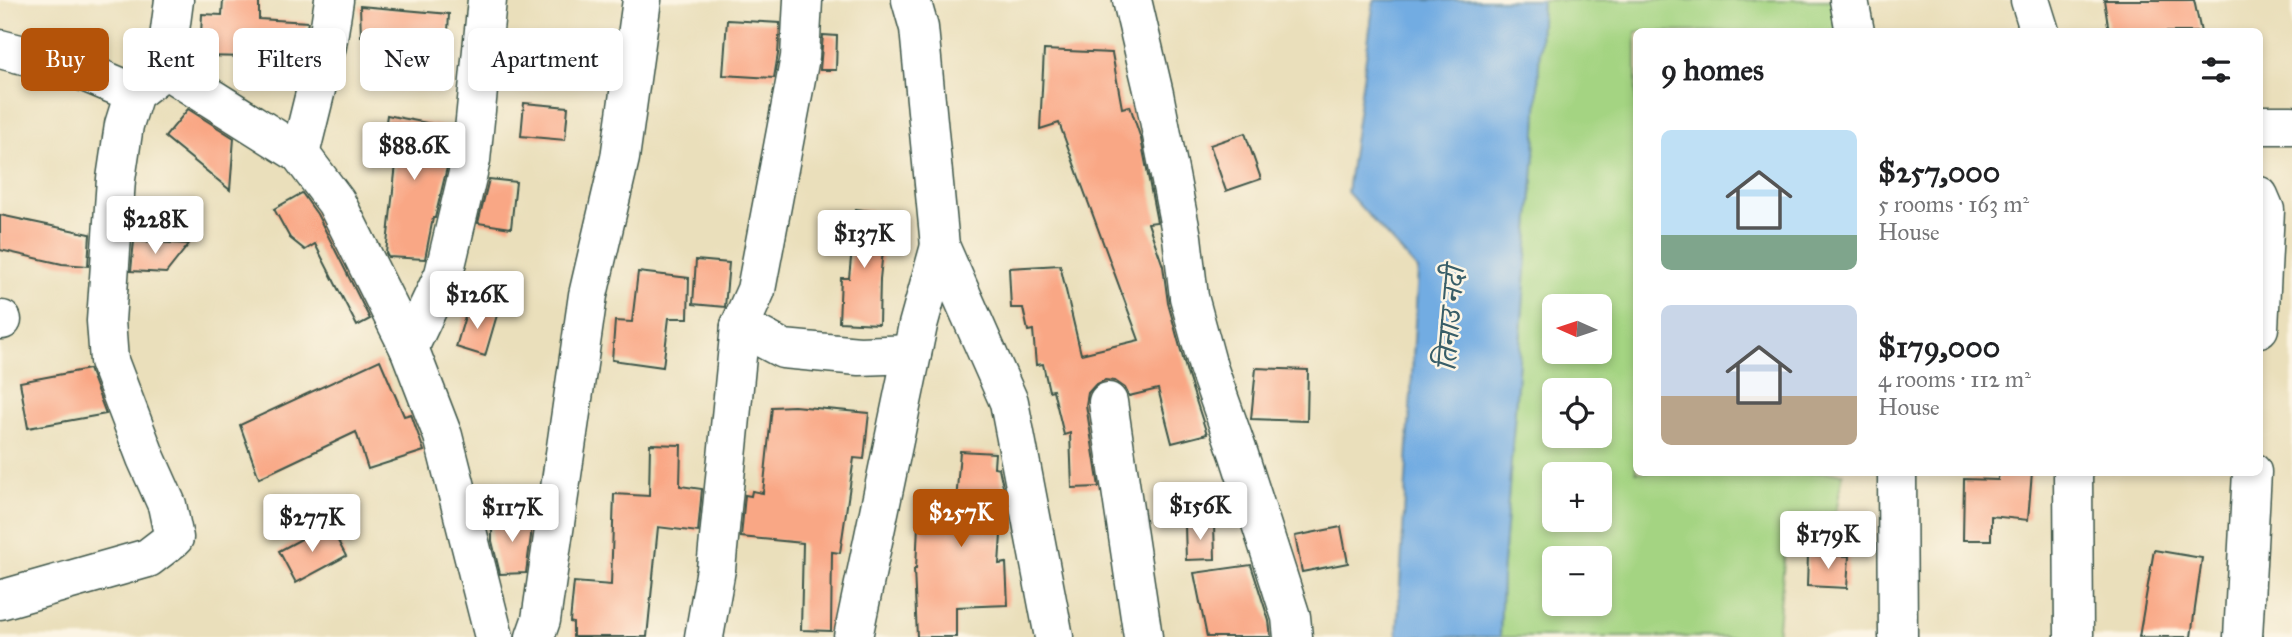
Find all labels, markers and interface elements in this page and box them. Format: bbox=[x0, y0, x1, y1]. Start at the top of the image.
chip: Buy bbox=[21, 28, 109, 91]
chip: Rent bbox=[123, 28, 219, 91]
chip: Filters bbox=[233, 28, 346, 91]
chip: New bbox=[360, 28, 454, 91]
chip: Apartment bbox=[468, 28, 623, 91]
icon: filters bbox=[2197, 51, 2235, 89]
text: 9 homes bbox=[1661, 52, 1764, 88]
pin: $88.6K bbox=[357, 122, 471, 182]
text: $88.6K bbox=[378, 131, 450, 159]
text: $257,000 bbox=[1878, 154, 2000, 190]
icon: home bbox=[1717, 158, 1801, 242]
text: 5 rooms · 163 m² bbox=[1878, 190, 2029, 218]
pin: $228K bbox=[106, 196, 204, 256]
text: $228K bbox=[123, 205, 187, 233]
pin: $137K bbox=[815, 210, 913, 270]
text: House bbox=[1878, 218, 1940, 246]
text: $137K bbox=[834, 219, 894, 247]
water label: तिनाउ नदी bbox=[1428, 260, 1473, 372]
pin: $126K bbox=[428, 272, 526, 331]
text: $126K bbox=[446, 280, 508, 308]
north arrow bbox=[1542, 294, 1612, 364]
map controls bbox=[1542, 294, 1612, 616]
text: $179,000 bbox=[1878, 329, 2000, 365]
icon: home bbox=[1717, 333, 1801, 417]
text: 4 rooms · 112 m² bbox=[1878, 365, 2031, 393]
button: locate bbox=[1542, 378, 1612, 448]
text: House bbox=[1878, 393, 1940, 421]
button: + bbox=[1542, 462, 1612, 532]
pin: $156K bbox=[1151, 482, 1249, 542]
pin: $117K bbox=[463, 484, 561, 544]
pin: $257K bbox=[912, 490, 1010, 549]
text: $156K bbox=[1169, 491, 1231, 519]
text: $117K bbox=[482, 493, 542, 521]
pin: $277K bbox=[263, 494, 361, 554]
text: $257K bbox=[929, 498, 993, 526]
text: $277K bbox=[279, 503, 345, 531]
pin: $179K bbox=[1779, 512, 1877, 571]
text: $179K bbox=[1796, 520, 1860, 548]
button: − bbox=[1542, 546, 1612, 616]

